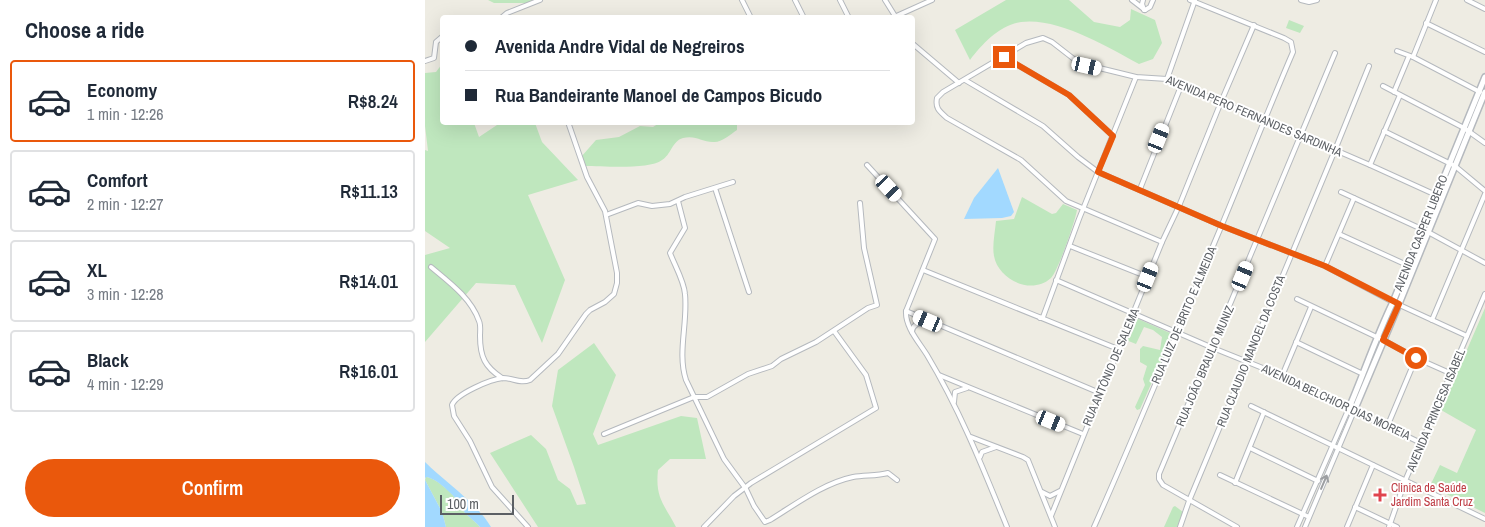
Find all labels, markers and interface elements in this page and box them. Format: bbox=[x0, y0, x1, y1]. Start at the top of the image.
text: Choose a ride bbox=[25, 15, 144, 45]
text: Avenida Andre Vidal de Negreiros bbox=[495, 33, 745, 59]
route end bbox=[993, 46, 1015, 68]
car bbox=[1070, 55, 1103, 77]
street label: AVENIDA PERO FERNANDES SARDINHA bbox=[1163, 71, 1345, 161]
text: Economy bbox=[87, 77, 157, 103]
icon: car bbox=[27, 79, 72, 124]
text: Rua Bandeirante Manoel de Campos Bicudo bbox=[495, 82, 822, 108]
text: R$8.24 bbox=[348, 88, 398, 114]
text: 1 min · 12:26 bbox=[87, 103, 164, 125]
car bbox=[1146, 121, 1171, 155]
text: Comfort bbox=[87, 167, 148, 193]
icon: car bbox=[27, 169, 72, 214]
car bbox=[873, 172, 904, 204]
street label: AVENIDA CASPER LIBERO bbox=[1390, 172, 1452, 294]
text: R$11.13 bbox=[340, 178, 398, 204]
text: 2 min · 12:27 bbox=[87, 193, 164, 215]
street label: RUA LUIZ DE BRITO E ALMEIDA bbox=[1148, 243, 1220, 386]
text: XL bbox=[87, 257, 107, 283]
icon: car bbox=[27, 259, 72, 304]
car bbox=[1230, 259, 1255, 293]
car bbox=[1135, 260, 1160, 294]
text: R$14.01 bbox=[339, 268, 398, 294]
street label: RUA CLAUDIO MANOEL DA COSTA bbox=[1213, 272, 1289, 429]
text: 3 min · 12:28 bbox=[87, 283, 164, 305]
street label: RUA JOÃO BRAULIO MUNIZ bbox=[1172, 303, 1238, 429]
street label: RUA ANTÔNIO DE SALEMA bbox=[1079, 305, 1143, 428]
car bbox=[911, 308, 944, 334]
street label: AVENIDA PRINCESA ISABEL bbox=[1403, 346, 1469, 475]
text: Black bbox=[87, 347, 129, 373]
route start bbox=[1405, 347, 1427, 369]
icon: car bbox=[27, 349, 72, 394]
text: R$16.01 bbox=[339, 358, 398, 384]
street label: AVENIDA BELCHIOR DIAS MOREIA bbox=[1258, 360, 1413, 444]
text: 4 min · 12:29 bbox=[87, 373, 164, 395]
car bbox=[1034, 408, 1067, 434]
button: Confirm bbox=[25, 459, 400, 517]
one-way arrow bbox=[1320, 475, 1329, 490]
place label: Clinica de Saúde Jardim Santa Cruz bbox=[1391, 480, 1473, 510]
marker: Clinica de Saúde Jardim Santa Cruz bbox=[1373, 488, 1387, 502]
scale bar bbox=[440, 492, 514, 515]
text: 100 m bbox=[447, 495, 479, 513]

